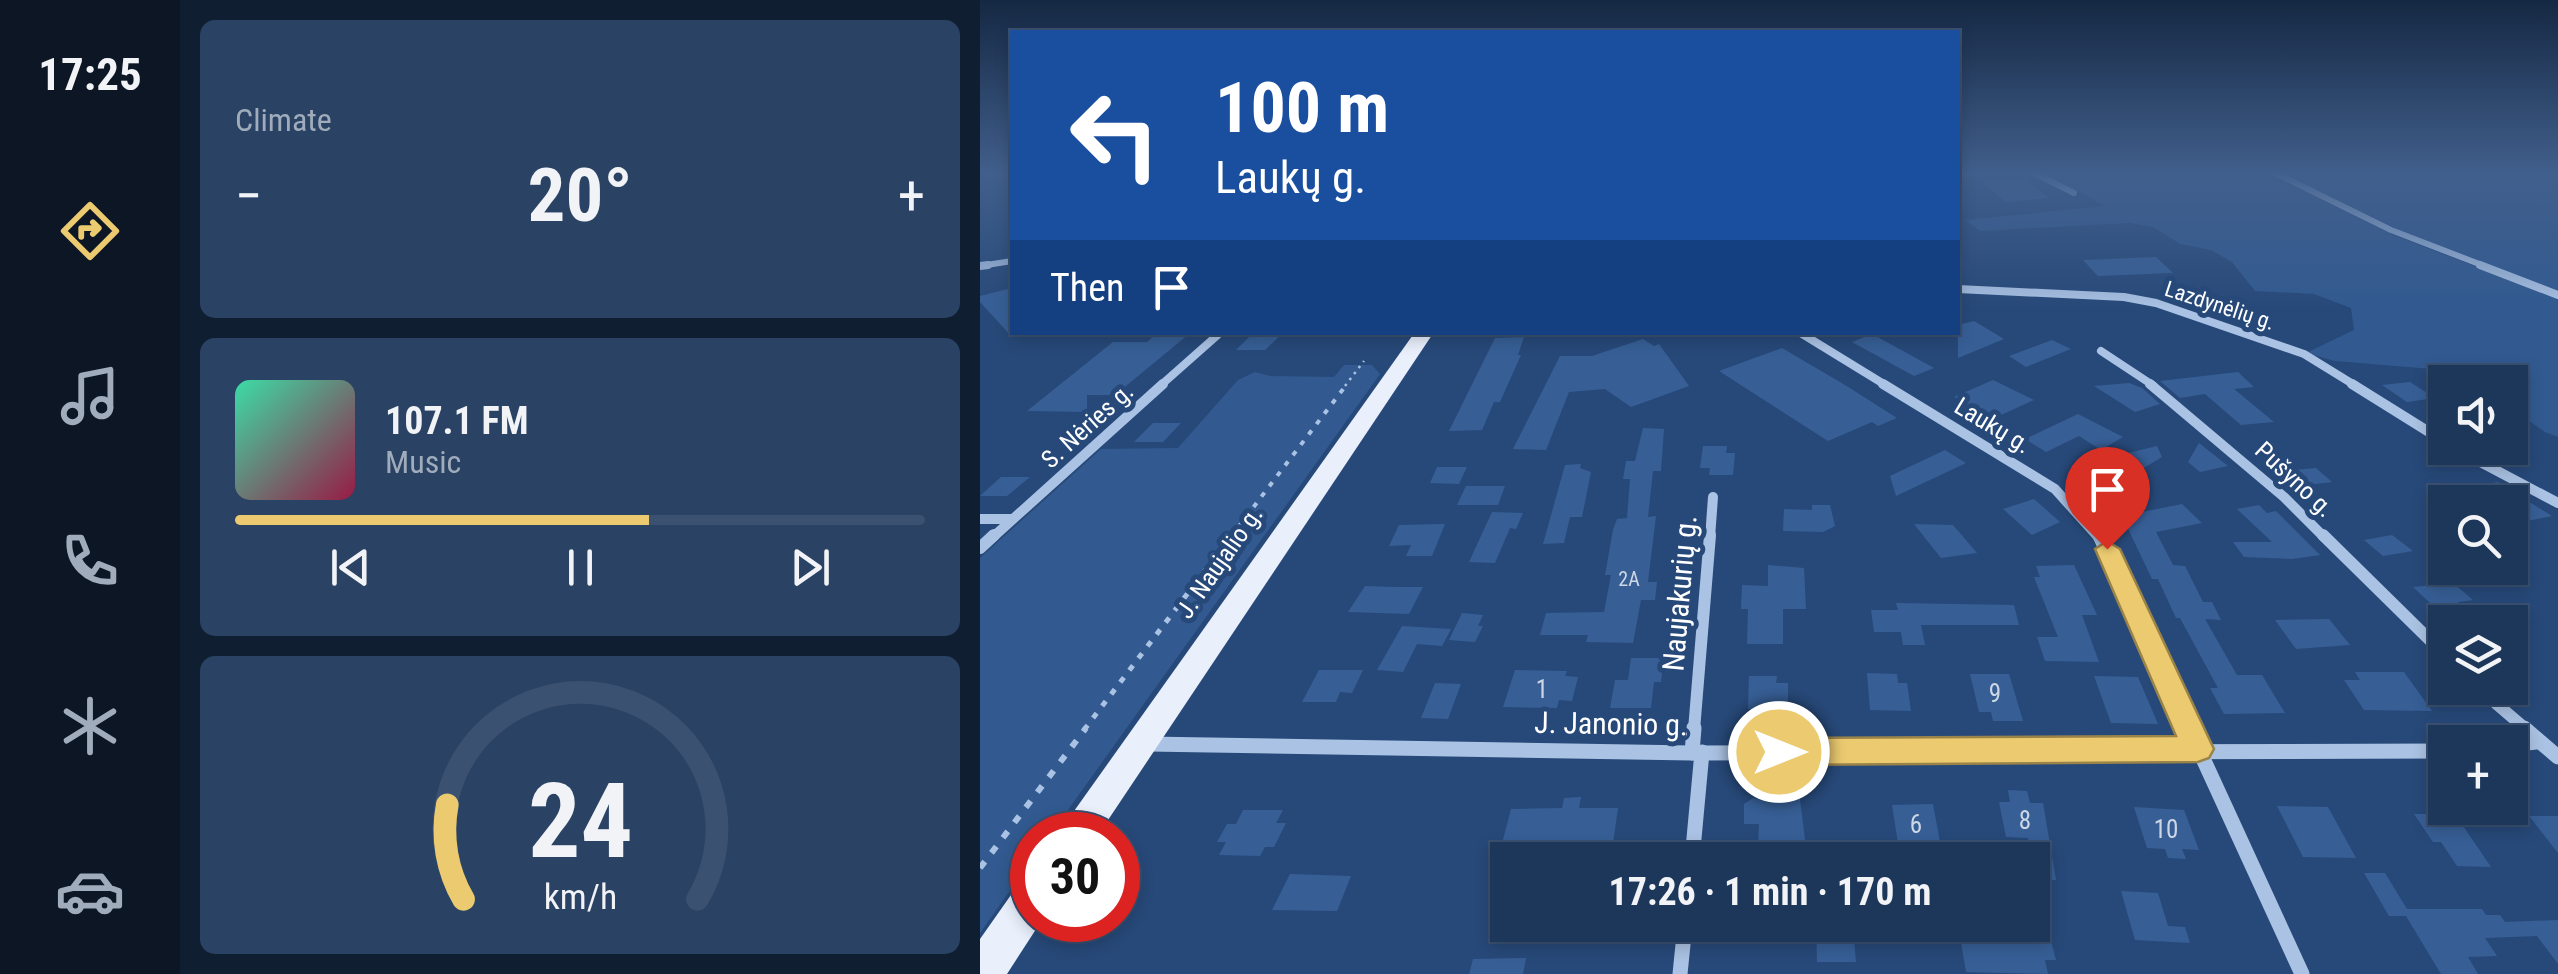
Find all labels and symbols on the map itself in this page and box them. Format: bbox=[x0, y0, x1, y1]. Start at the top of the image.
street label: Lazdynėlių g. bbox=[2162, 276, 2278, 335]
street label: S. Nėries g. bbox=[1035, 377, 1139, 474]
street label: Laukų g. bbox=[1949, 391, 2036, 459]
street label: Pušyno g. bbox=[2249, 436, 2340, 523]
pin bbox=[2065, 447, 2150, 550]
street label: J. Naujalio g. bbox=[1170, 501, 1269, 624]
street label: Naujakurių g. bbox=[1655, 513, 1704, 673]
house number: 2A bbox=[1618, 567, 1640, 591]
house number: 1 bbox=[1536, 675, 1548, 704]
house number: 9 bbox=[1989, 679, 2001, 708]
position arrow bbox=[1727, 700, 1831, 804]
street label: J. Janonio g. bbox=[1534, 705, 1688, 742]
house number: 8 bbox=[2019, 806, 2031, 835]
house number: 6 bbox=[1910, 810, 1922, 839]
speed limit sign: 30 bbox=[1010, 812, 1140, 942]
house number: 10 bbox=[2154, 815, 2178, 844]

